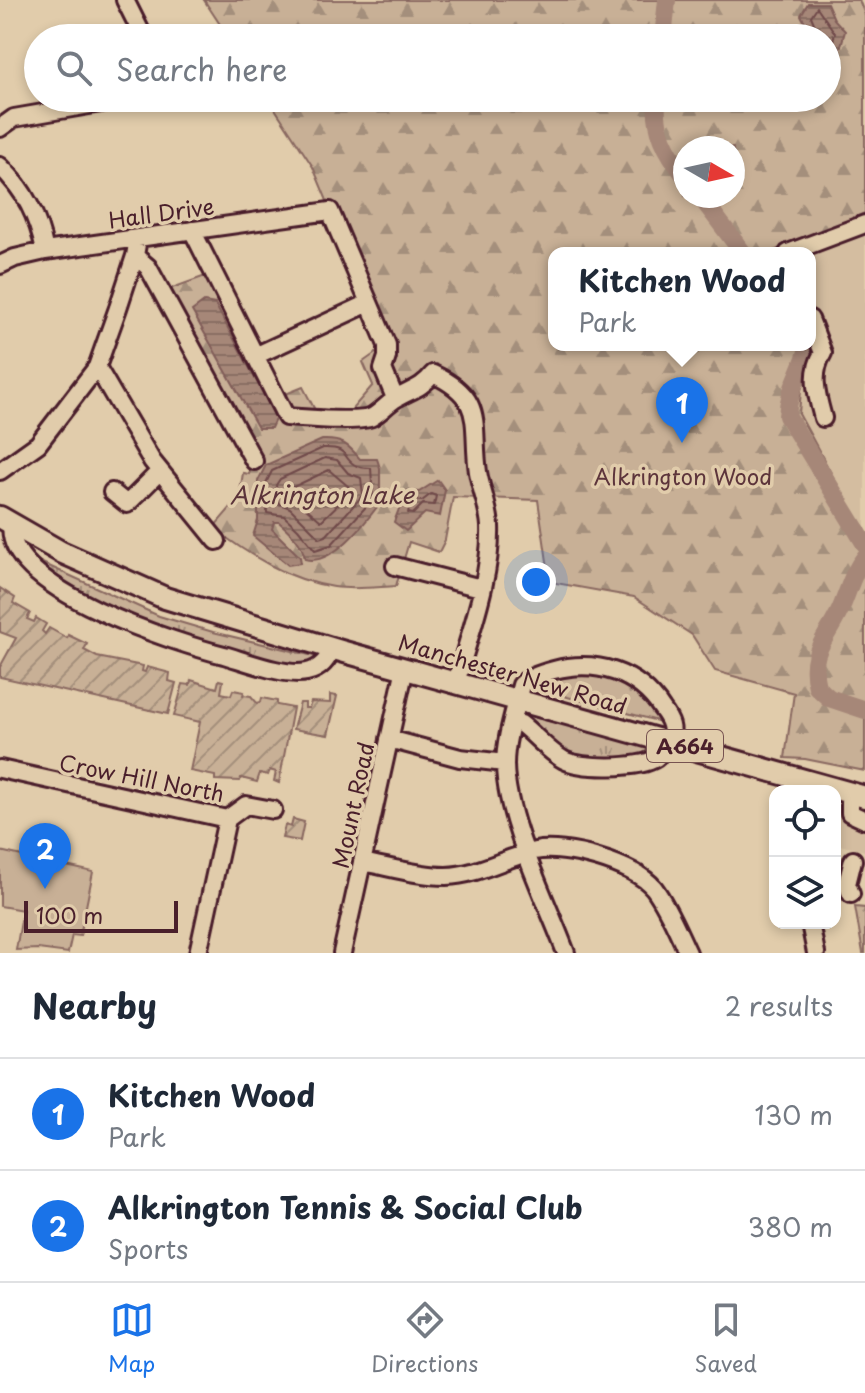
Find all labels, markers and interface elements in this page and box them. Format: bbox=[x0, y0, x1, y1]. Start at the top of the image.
search box bbox=[24, 24, 841, 112]
icon: search bbox=[52, 46, 96, 90]
text: Search here bbox=[116, 46, 288, 91]
north arrow bbox=[673, 136, 745, 208]
street label: Hall Drive bbox=[106, 188, 216, 236]
popup bbox=[548, 247, 816, 351]
text: Kitchen Wood bbox=[579, 257, 785, 302]
text: Park bbox=[579, 302, 637, 341]
pin: 1 bbox=[656, 377, 708, 443]
park label: Alkrington Wood bbox=[594, 459, 772, 492]
water label: Alkrington Lake bbox=[230, 476, 415, 512]
your location bbox=[516, 562, 556, 602]
street label: Manchester New Road bbox=[395, 625, 631, 721]
road number: A664 bbox=[647, 730, 723, 762]
street label: Mount Road bbox=[323, 739, 381, 871]
street label: Crow Hill North bbox=[57, 745, 227, 809]
map controls bbox=[769, 785, 841, 929]
button: locate bbox=[769, 785, 841, 857]
pin: 2 bbox=[19, 823, 71, 889]
button: layers bbox=[769, 857, 841, 929]
scale bar bbox=[24, 897, 178, 933]
text: 100 m bbox=[36, 898, 103, 931]
text: Nearby bbox=[32, 979, 157, 1031]
text: 2 results bbox=[725, 986, 833, 1025]
text: Kitchen Wood bbox=[108, 1072, 315, 1117]
text: 1 bbox=[52, 1095, 64, 1134]
text: 130 m bbox=[754, 1095, 833, 1134]
text: Park bbox=[108, 1117, 166, 1156]
text: Alkrington Tennis & Social Club bbox=[108, 1184, 583, 1229]
text: 2 bbox=[49, 1207, 67, 1246]
text: 380 m bbox=[748, 1207, 833, 1246]
text: Sports bbox=[108, 1229, 188, 1268]
tab: Map bbox=[108, 1298, 155, 1379]
tab: Directions bbox=[371, 1298, 478, 1379]
tab: Saved bbox=[694, 1298, 757, 1379]

